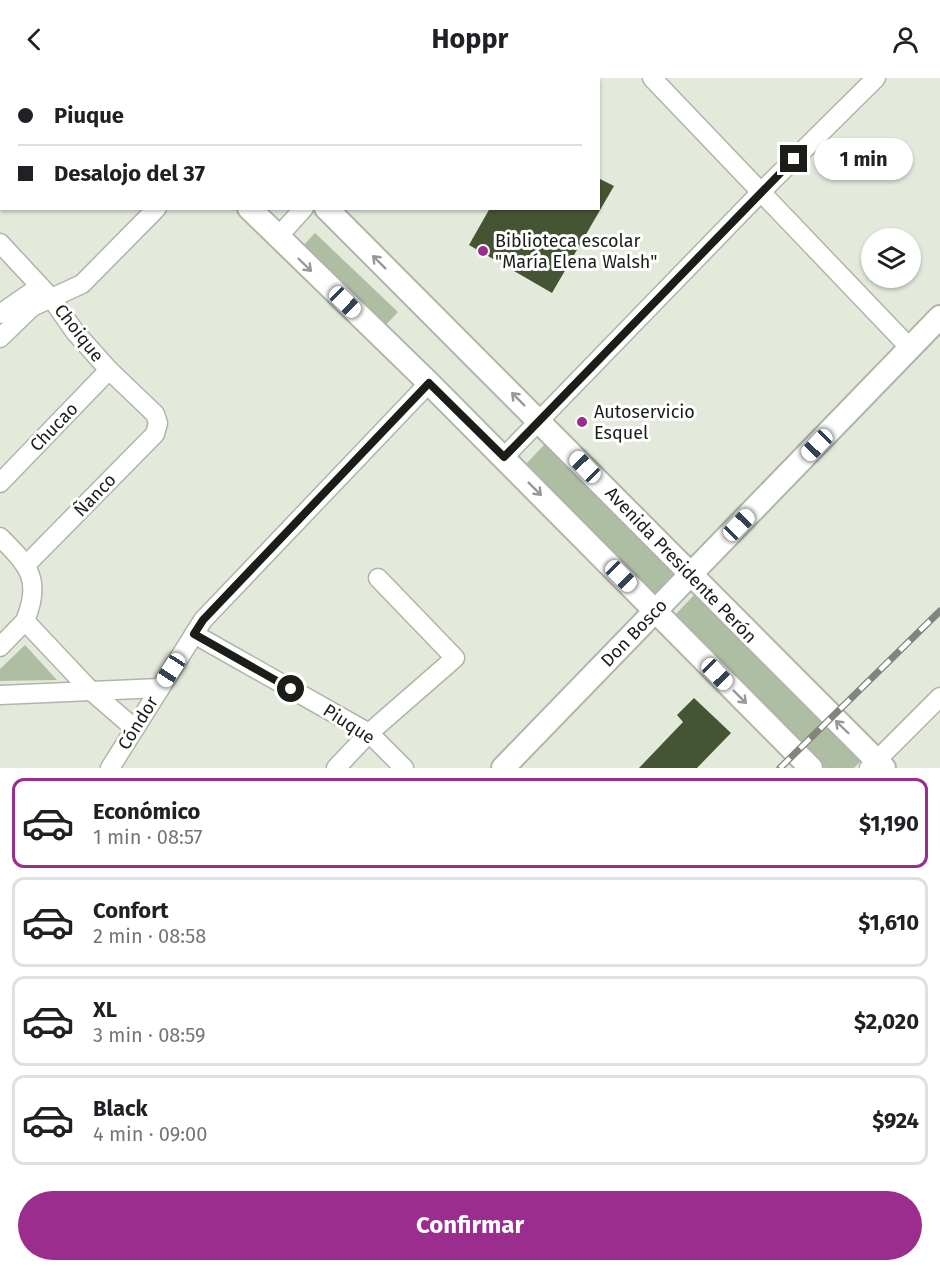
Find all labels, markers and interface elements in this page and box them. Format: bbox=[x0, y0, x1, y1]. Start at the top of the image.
icon: back bbox=[18, 23, 51, 56]
text: Hoppr bbox=[432, 23, 508, 55]
icon: person bbox=[889, 23, 922, 56]
text: Piuque bbox=[54, 102, 124, 129]
callout: 1 min bbox=[815, 138, 914, 180]
route end bbox=[780, 145, 807, 172]
text: 1 min bbox=[839, 147, 888, 171]
text: Desalojo del 37 bbox=[54, 160, 205, 187]
map controls bbox=[861, 228, 921, 288]
button: layers bbox=[861, 228, 921, 288]
place label: Biblioteca escolar "María Elena Walsh" bbox=[495, 230, 657, 273]
marker: Biblioteca escolar "María Elena Walsh" bbox=[476, 244, 490, 258]
one-way arrow bbox=[372, 254, 387, 269]
one-way arrow bbox=[297, 257, 312, 271]
car bbox=[326, 283, 364, 321]
street label: Choique bbox=[50, 300, 108, 366]
one-way arrow bbox=[510, 391, 525, 406]
street label: Chucao bbox=[25, 398, 83, 456]
place label: Autoservicio Esquel bbox=[594, 401, 695, 444]
marker: Autoservicio Esquel bbox=[575, 415, 589, 429]
car bbox=[798, 426, 836, 464]
car bbox=[566, 448, 604, 486]
street label: Ñanco bbox=[69, 468, 121, 521]
one-way arrow bbox=[527, 481, 542, 496]
street label: Avenida Presidente Perón bbox=[601, 482, 761, 648]
car bbox=[720, 506, 758, 544]
car bbox=[602, 557, 640, 595]
street label: Don Bosco bbox=[596, 594, 672, 672]
car bbox=[154, 650, 188, 690]
car bbox=[698, 655, 736, 693]
route start bbox=[277, 675, 304, 702]
one-way arrow bbox=[733, 689, 747, 704]
street label: Cóndor bbox=[113, 692, 163, 754]
street label: Piuque bbox=[319, 699, 379, 749]
one-way arrow bbox=[835, 721, 850, 735]
icon: car bbox=[21, 796, 75, 850]
text: Económico bbox=[93, 798, 200, 825]
text: $1,190 bbox=[859, 810, 919, 837]
text: 1 min · 08:57 bbox=[93, 825, 202, 849]
icon: car bbox=[21, 895, 75, 949]
text: Confort bbox=[93, 897, 169, 924]
text: $1,610 bbox=[858, 909, 919, 936]
text: 2 min · 08:58 bbox=[93, 924, 206, 948]
icon: car bbox=[21, 994, 75, 1048]
text: XL bbox=[93, 996, 117, 1023]
text: $2,020 bbox=[854, 1008, 919, 1035]
text: 3 min · 08:59 bbox=[93, 1023, 205, 1047]
icon: car bbox=[21, 1093, 75, 1147]
text: Black bbox=[93, 1095, 148, 1122]
text: $924 bbox=[872, 1107, 919, 1134]
text: 4 min · 09:00 bbox=[93, 1122, 207, 1146]
button: Confirmar bbox=[18, 1191, 922, 1260]

